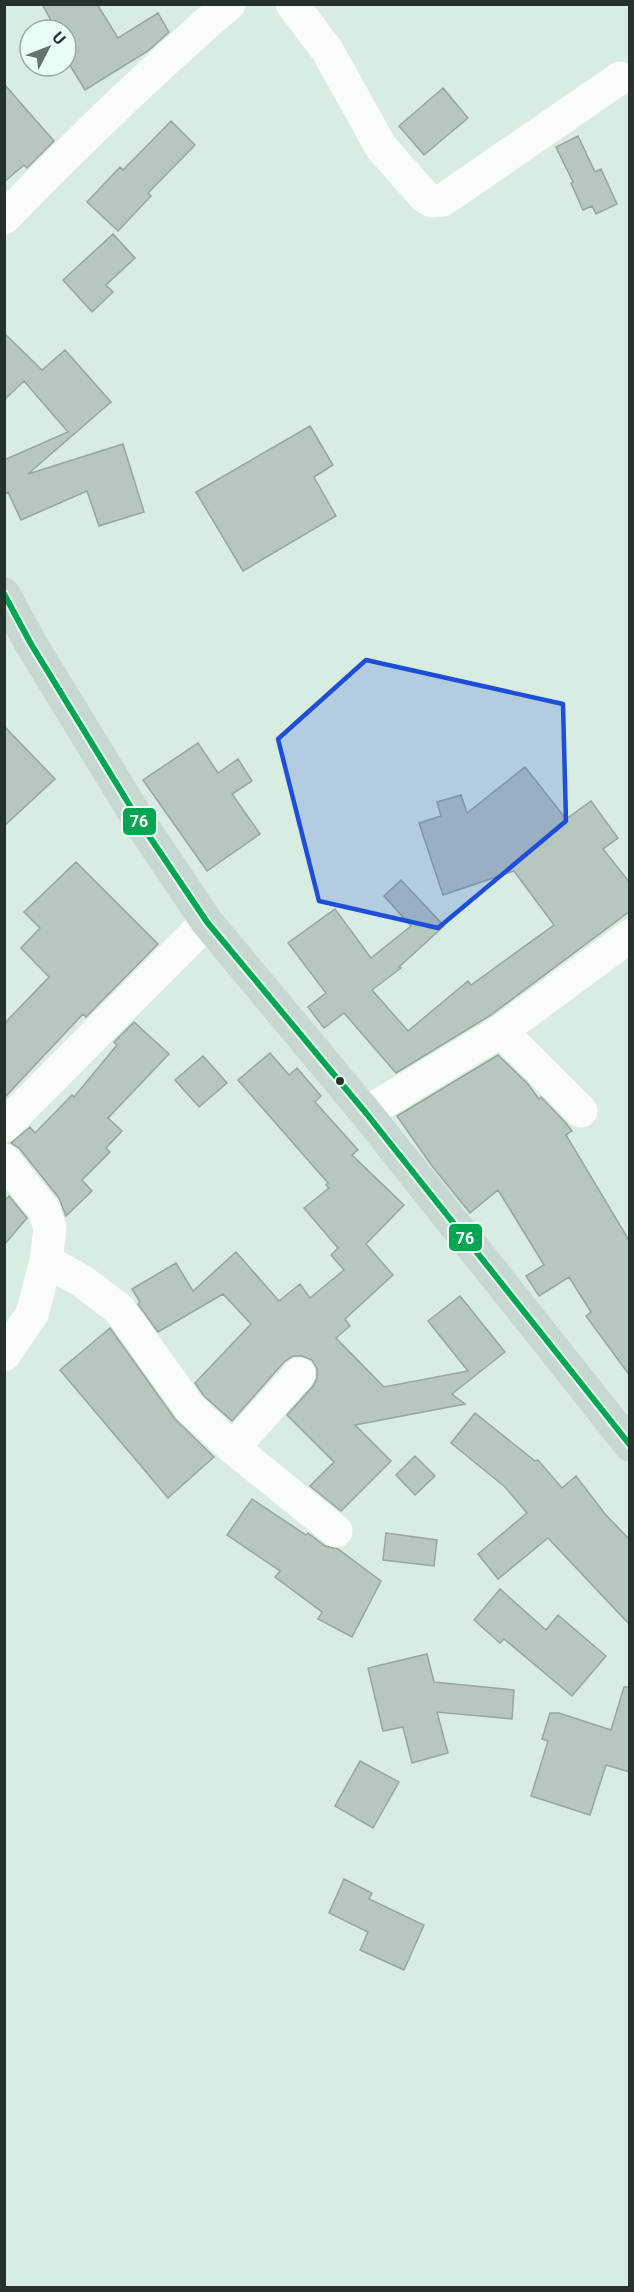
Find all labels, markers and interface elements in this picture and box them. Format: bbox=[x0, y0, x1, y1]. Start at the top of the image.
north arrow bbox=[18, 18, 78, 78]
text: U bbox=[48, 28, 69, 49]
line badge: 76 bbox=[122, 807, 157, 836]
text: 76 bbox=[130, 812, 148, 831]
unlabelled marker bbox=[334, 1075, 346, 1087]
line badge: 76 bbox=[448, 1223, 483, 1252]
text: 76 bbox=[456, 1229, 474, 1248]

